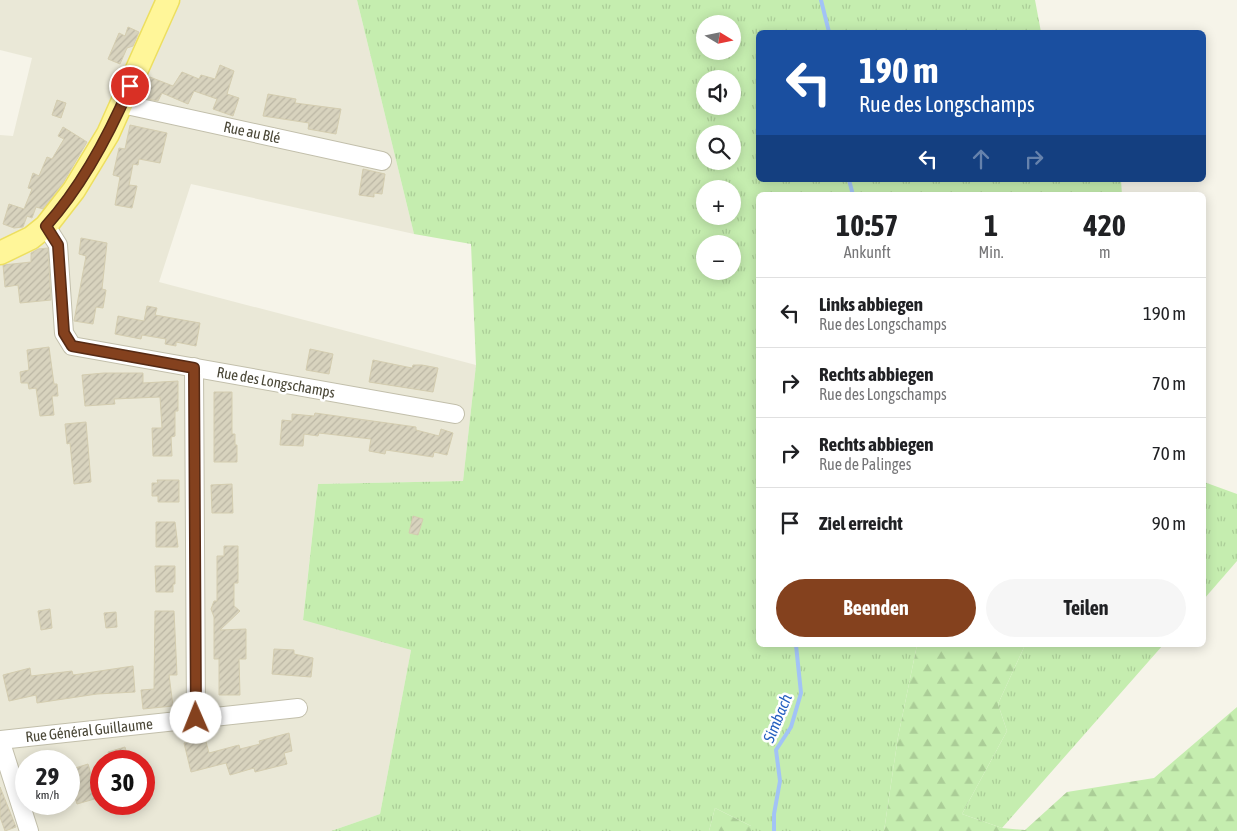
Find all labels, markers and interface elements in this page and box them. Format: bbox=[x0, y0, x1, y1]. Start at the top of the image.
north arrow bbox=[696, 15, 741, 60]
map controls bbox=[696, 15, 741, 280]
icon: left bbox=[776, 50, 841, 115]
text: 190 m bbox=[859, 50, 938, 90]
pin bbox=[109, 65, 151, 107]
button: sound bbox=[696, 70, 741, 115]
icon: arrive bbox=[116, 72, 144, 100]
text: Rue des Longschamps bbox=[859, 91, 1035, 117]
street label: Rue au Blé bbox=[222, 118, 282, 146]
button: search bbox=[696, 125, 741, 170]
icon: left bbox=[914, 145, 942, 173]
icon: ahead bbox=[967, 145, 995, 173]
icon: right bbox=[1020, 145, 1048, 173]
button: + bbox=[696, 180, 741, 225]
text: 10:57 bbox=[836, 208, 898, 242]
text: 1 bbox=[984, 208, 998, 242]
text: 420 bbox=[1084, 208, 1126, 242]
button: − bbox=[696, 235, 741, 280]
text: Ankunft bbox=[844, 243, 891, 261]
text: Min. bbox=[979, 243, 1004, 261]
text: m bbox=[1099, 243, 1111, 261]
text: Links abbiegen bbox=[819, 293, 923, 315]
icon: left bbox=[776, 299, 804, 327]
text: 190 m bbox=[1143, 302, 1186, 324]
text: Rue des Longschamps bbox=[819, 315, 947, 333]
street label: Rue des Longschamps bbox=[216, 363, 336, 401]
text: Rechts abbiegen bbox=[819, 363, 934, 385]
icon: right bbox=[776, 369, 804, 397]
text: 70 m bbox=[1152, 372, 1186, 394]
text: Rue des Longschamps bbox=[819, 385, 947, 403]
text: Rechts abbiegen bbox=[819, 433, 934, 455]
icon: right bbox=[776, 439, 804, 467]
text: 70 m bbox=[1152, 442, 1186, 464]
text: Rue de Palinges bbox=[819, 455, 911, 473]
icon: arrive bbox=[776, 509, 804, 537]
text: Ziel erreicht bbox=[819, 512, 903, 534]
text: 90 m bbox=[1152, 512, 1186, 534]
button: Beenden bbox=[776, 579, 976, 637]
button: Teilen bbox=[986, 579, 1186, 637]
position arrow bbox=[169, 691, 221, 743]
water label: Simbach bbox=[759, 691, 795, 746]
street label: Rue Général Guillaume bbox=[24, 715, 154, 745]
speed limit sign: 30 bbox=[90, 750, 155, 815]
text: 29 bbox=[36, 762, 59, 790]
text: km/h bbox=[36, 788, 59, 802]

